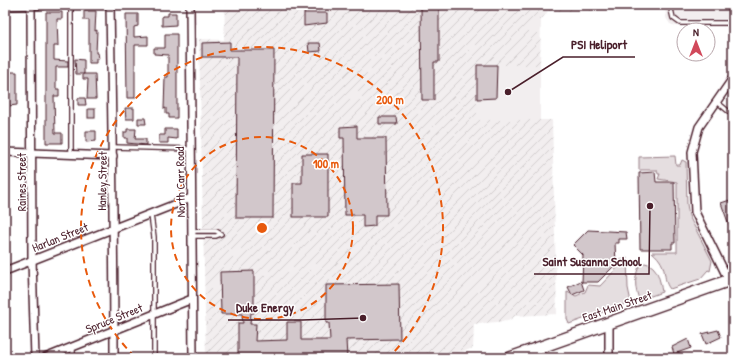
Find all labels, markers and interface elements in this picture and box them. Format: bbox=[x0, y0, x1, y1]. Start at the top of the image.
north arrow bbox=[676, 22, 716, 62]
text: N bbox=[693, 25, 699, 39]
callout: PSI Heliport bbox=[563, 32, 635, 57]
text: PSI Heliport bbox=[571, 35, 628, 54]
text: 200 m bbox=[376, 91, 404, 108]
street label: North Carr Road bbox=[171, 146, 189, 218]
street label: Hanley Street bbox=[93, 150, 111, 211]
street label: Raines Street bbox=[13, 152, 30, 211]
text: 100 m bbox=[313, 155, 339, 172]
street label: Harlan Street bbox=[29, 218, 91, 256]
centre of rings bbox=[255, 221, 269, 235]
callout: Saint Susanna School bbox=[534, 249, 649, 274]
text: Saint Susanna School bbox=[543, 252, 642, 270]
street label: East Main Street bbox=[580, 286, 655, 326]
callout: Duke Energy bbox=[228, 295, 302, 320]
text: Duke Energy bbox=[236, 298, 295, 317]
street label: Spruce Street bbox=[83, 299, 146, 337]

